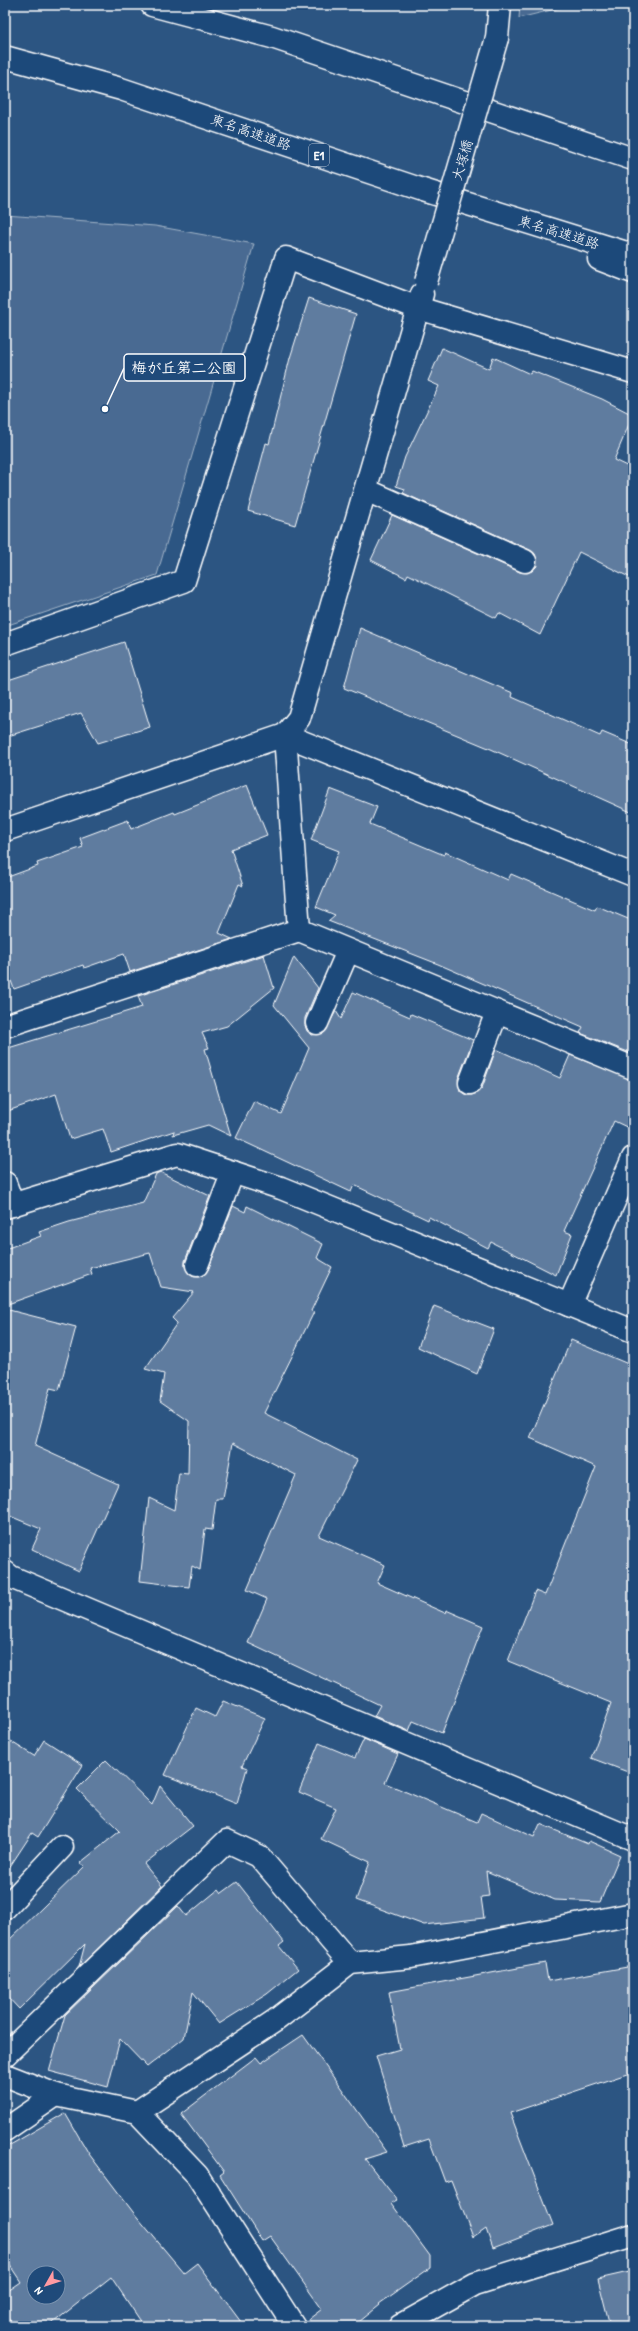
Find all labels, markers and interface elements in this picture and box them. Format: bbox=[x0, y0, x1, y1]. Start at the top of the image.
street label: 東名高速道路 bbox=[208, 109, 294, 154]
street label: 大塚橋 bbox=[447, 137, 476, 183]
road number: E1 bbox=[309, 144, 329, 166]
street label: 東名高速道路 bbox=[516, 210, 602, 253]
callout: 梅が丘第二公園 bbox=[124, 354, 245, 381]
text: 梅が丘第二公園 bbox=[131, 357, 237, 378]
north arrow bbox=[26, 2265, 66, 2305]
text: N bbox=[31, 2285, 46, 2298]

